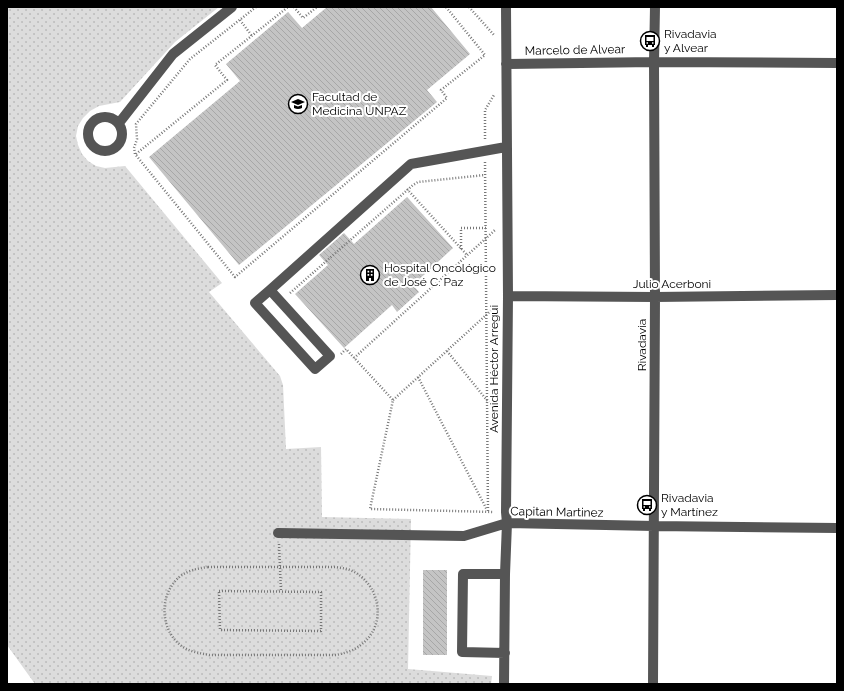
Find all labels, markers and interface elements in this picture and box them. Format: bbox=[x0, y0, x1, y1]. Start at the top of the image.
place label: Rivadavia y Alvear bbox=[664, 27, 717, 55]
bus stop icon: Rivadavia y Alvear bbox=[639, 30, 661, 52]
street label: Marcelo de Alvear bbox=[525, 42, 626, 58]
place label: Facultad de Medicina UNPAZ bbox=[312, 90, 407, 118]
school or university icon: Facultad de Medicina UNPAZ bbox=[287, 93, 309, 115]
place label: Hospital Oncológico de José C. Paz bbox=[384, 261, 496, 289]
building icon: Hospital Oncológico de José C. Paz bbox=[359, 264, 381, 286]
street label: Julio Acerboni bbox=[633, 277, 711, 291]
street label: Avenida Héctor Arregui bbox=[487, 305, 501, 433]
street label: Rivadavia bbox=[635, 319, 649, 371]
place label: Rivadavia y Martínez bbox=[661, 491, 718, 519]
bus stop icon: Rivadavia y Martínez bbox=[636, 494, 658, 516]
street label: Capitan Martinez bbox=[510, 504, 604, 520]

